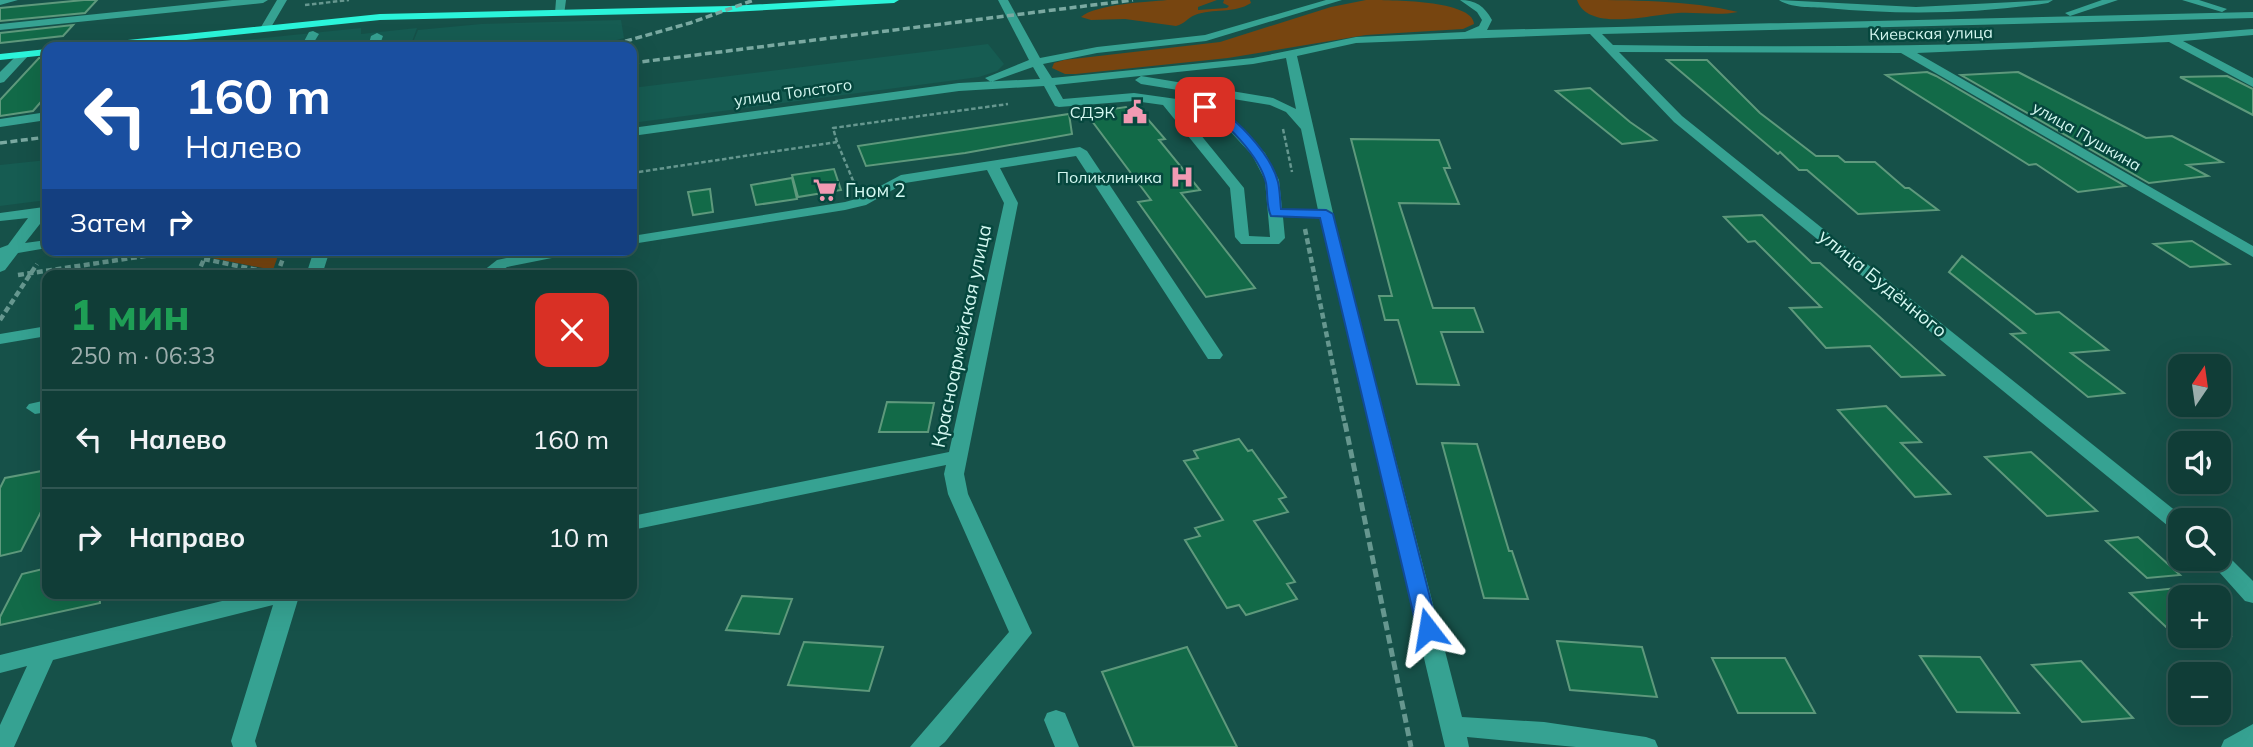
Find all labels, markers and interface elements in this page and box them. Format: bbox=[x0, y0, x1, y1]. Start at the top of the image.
street label: Киевская улица bbox=[1869, 22, 1993, 44]
text: 160 m bbox=[185, 65, 331, 126]
icon: left bbox=[70, 70, 161, 161]
street label: улица Толстого bbox=[733, 74, 853, 110]
pin bbox=[1175, 77, 1235, 137]
icon: arrive bbox=[1186, 88, 1224, 126]
street label: улица Пушкина bbox=[2029, 97, 2145, 175]
public building icon: СДЭК bbox=[1121, 98, 1149, 126]
place label: СДЭК bbox=[1070, 102, 1115, 122]
text: Налево bbox=[185, 126, 302, 166]
hospital icon: Поликлиника bbox=[1168, 163, 1196, 191]
place label: Поликлиника bbox=[1057, 167, 1162, 187]
supermarket icon: Гном 2 bbox=[811, 176, 839, 204]
place label: Гном 2 bbox=[845, 178, 906, 202]
icon: right bbox=[161, 203, 199, 241]
text: Затем bbox=[70, 206, 147, 239]
street label: Красноармейская улица bbox=[926, 222, 996, 450]
street label: улица Будённого bbox=[1814, 224, 1952, 342]
text: 1 мин bbox=[70, 288, 190, 341]
button: close bbox=[535, 293, 609, 367]
text: 250 m · 06:33 bbox=[70, 341, 215, 370]
north arrow bbox=[2168, 354, 2231, 416]
map controls bbox=[2168, 354, 2231, 725]
icon: left bbox=[70, 420, 108, 458]
text: Налево bbox=[129, 423, 227, 456]
text: 160 m bbox=[533, 423, 609, 456]
button: sound bbox=[2168, 431, 2231, 494]
button: search bbox=[2168, 508, 2231, 571]
icon: right bbox=[70, 518, 108, 556]
text: Направо bbox=[129, 521, 245, 554]
text: 10 m bbox=[548, 521, 609, 554]
button: + bbox=[2168, 585, 2231, 648]
position arrow bbox=[1391, 592, 1465, 666]
button: − bbox=[2168, 662, 2231, 725]

